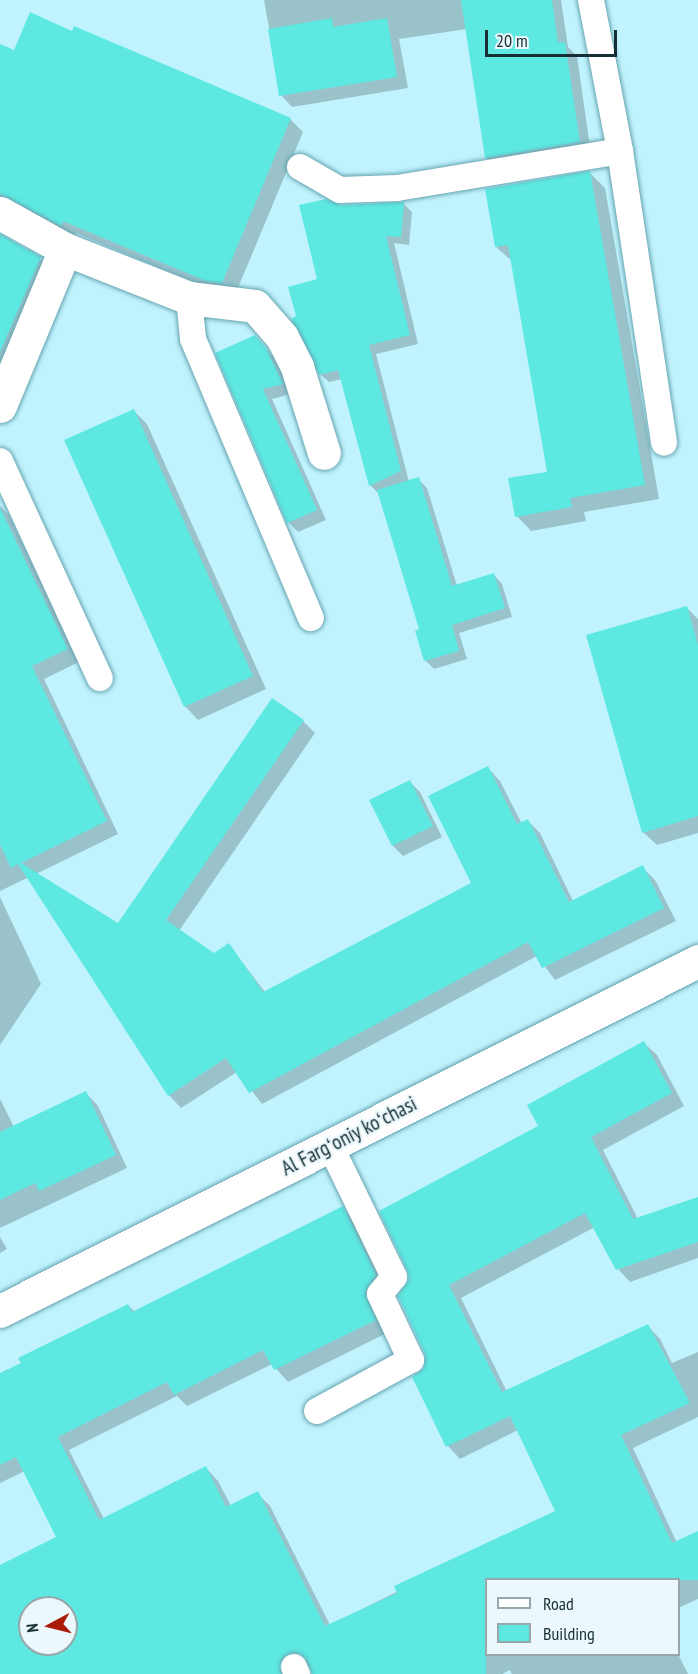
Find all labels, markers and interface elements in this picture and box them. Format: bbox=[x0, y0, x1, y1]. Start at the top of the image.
scale bar bbox=[488, 18, 620, 56]
text: 20 m bbox=[496, 29, 528, 52]
street label: Al Fargʻoniy koʻchasi bbox=[277, 1091, 421, 1181]
legend bbox=[485, 1578, 680, 1656]
text: Road bbox=[543, 1592, 574, 1615]
north arrow bbox=[18, 1596, 78, 1656]
text: N bbox=[22, 1622, 43, 1633]
text: Building bbox=[543, 1622, 595, 1645]

